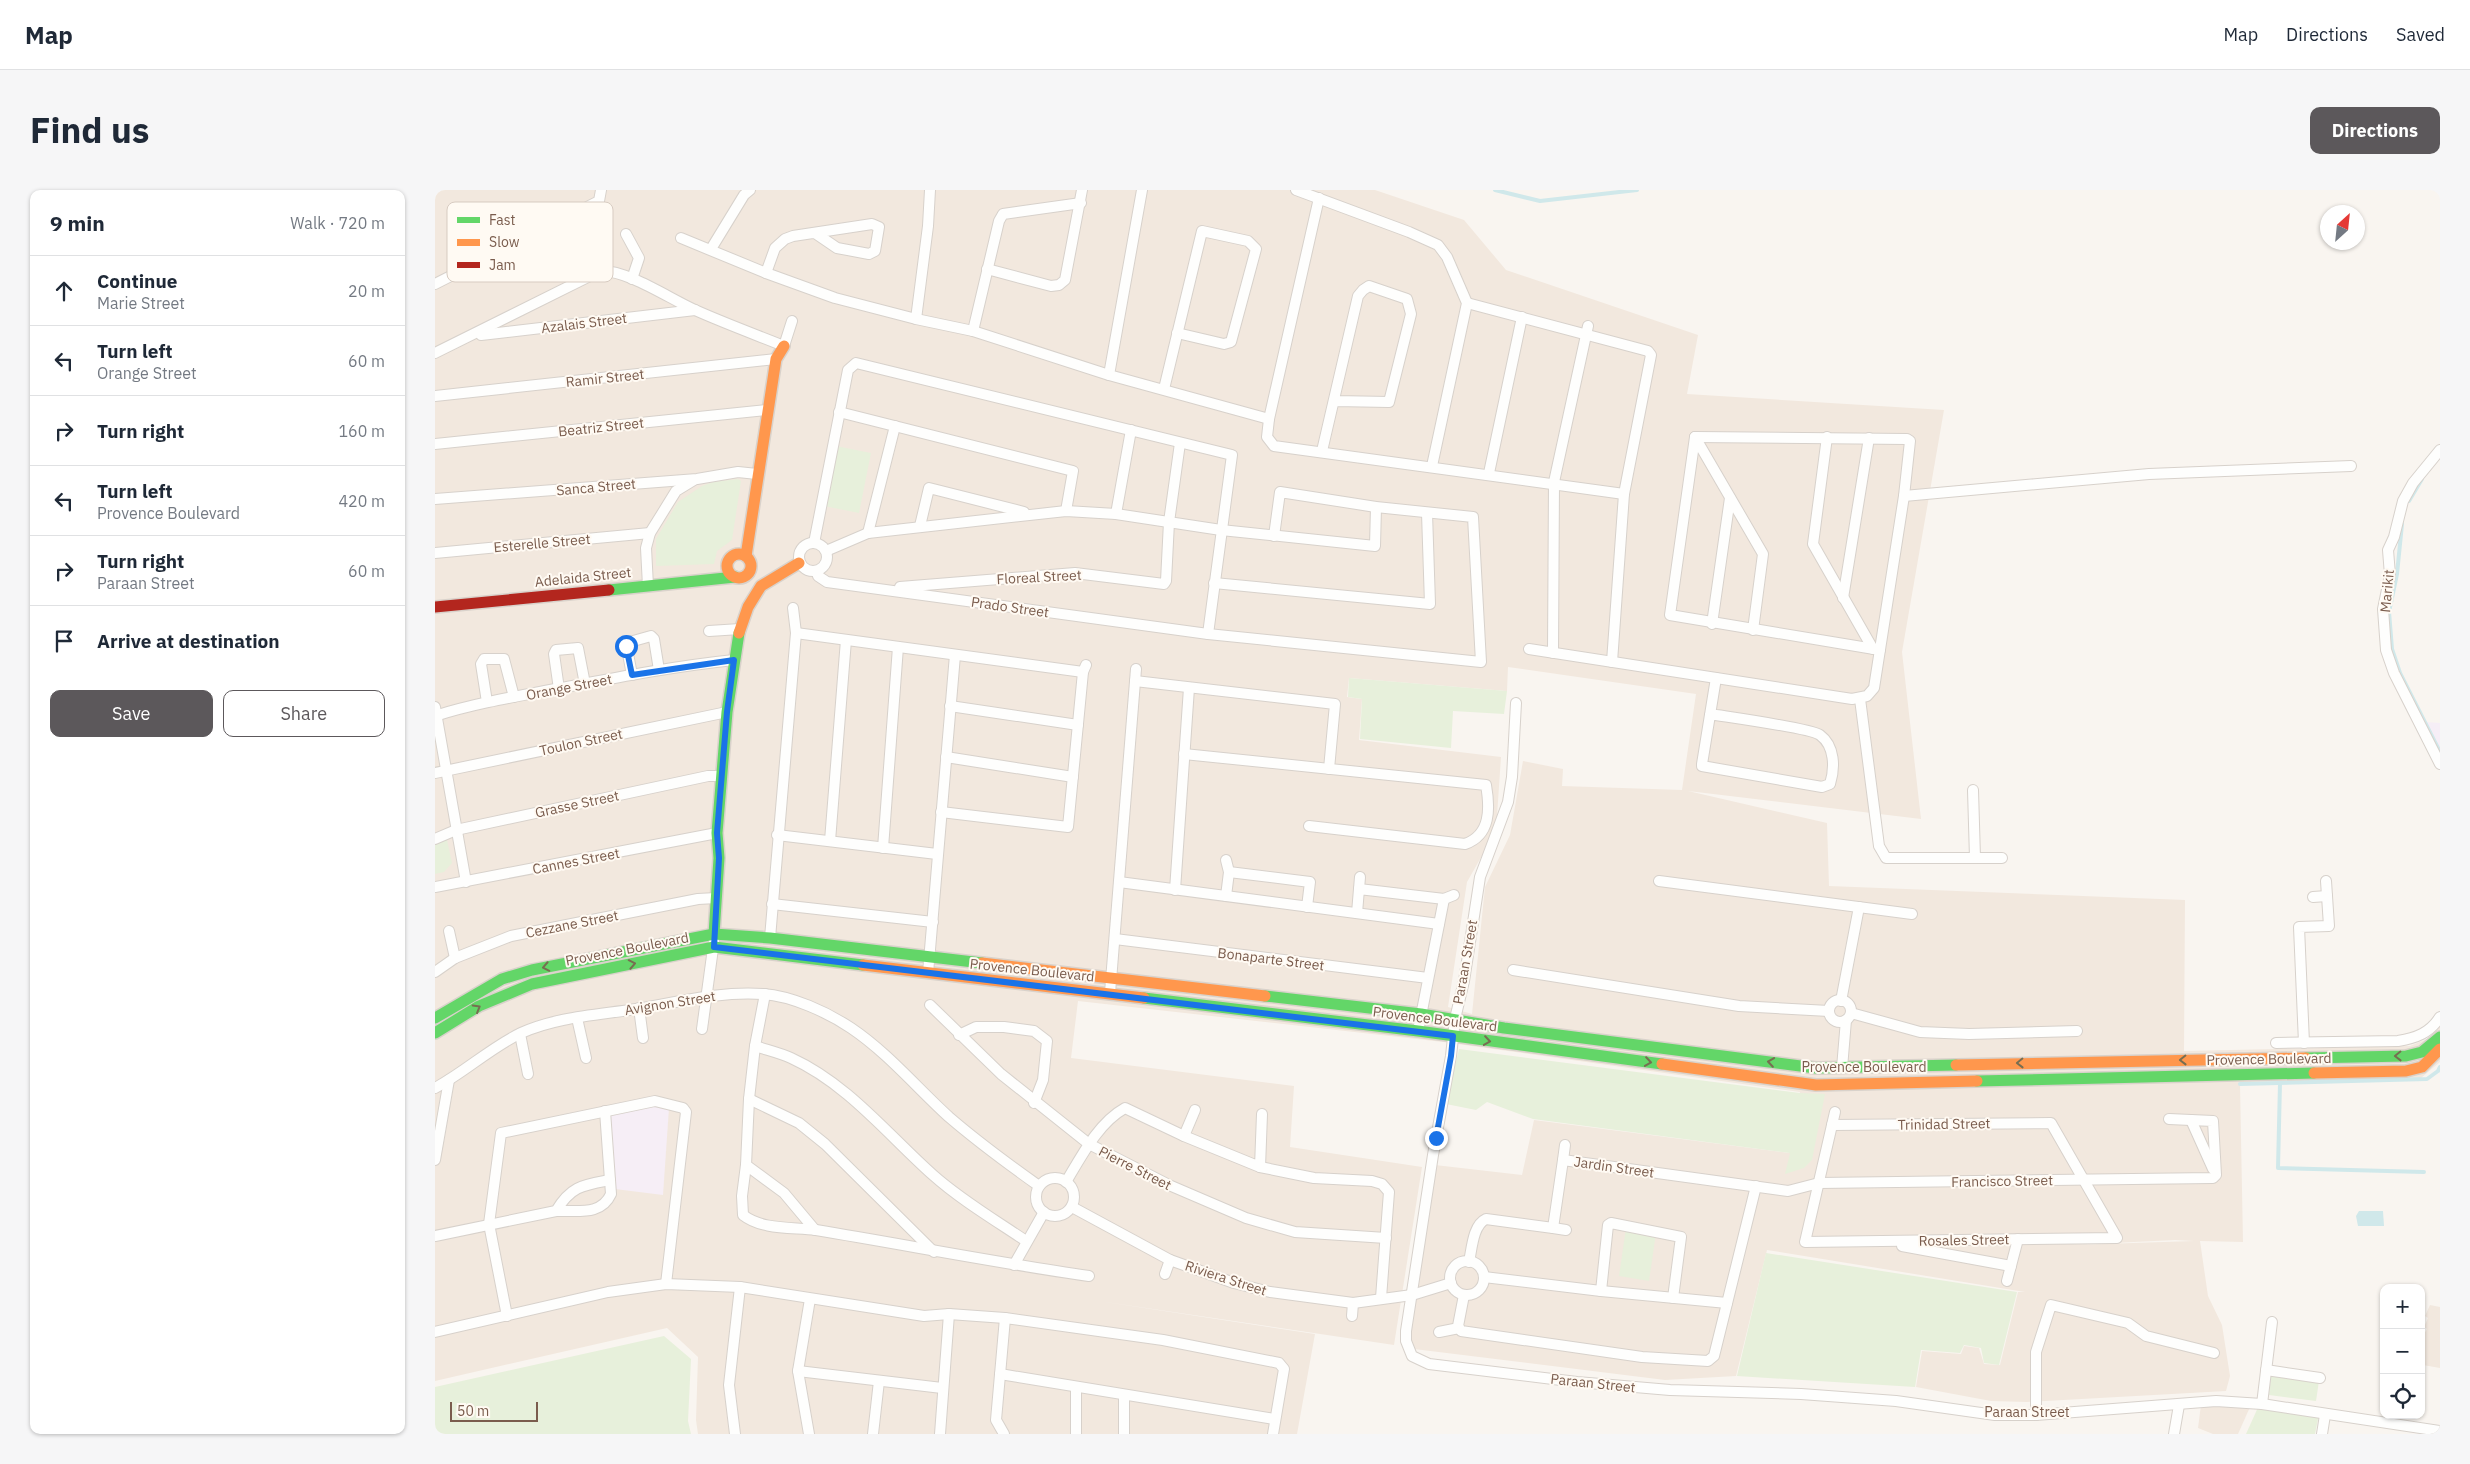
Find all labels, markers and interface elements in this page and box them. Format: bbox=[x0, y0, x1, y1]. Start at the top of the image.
text: Map bbox=[25, 19, 73, 51]
text: Map bbox=[2223, 23, 2258, 46]
text: Directions bbox=[2286, 23, 2368, 46]
text: Saved bbox=[2396, 23, 2445, 46]
text: Find us bbox=[30, 107, 149, 153]
button: Directions bbox=[2310, 107, 2440, 154]
legend bbox=[447, 202, 613, 282]
north arrow bbox=[2320, 205, 2365, 250]
text: 9 min bbox=[50, 209, 105, 237]
text: Fast bbox=[489, 211, 515, 229]
text: Walk · 720 m bbox=[290, 213, 385, 233]
text: Slow bbox=[489, 233, 520, 251]
text: Jam bbox=[489, 256, 516, 274]
text: Continue bbox=[97, 269, 177, 293]
icon: ahead bbox=[50, 277, 78, 305]
text: 20 m bbox=[348, 281, 385, 301]
text: Marie Street bbox=[97, 293, 185, 313]
street label: Azalais Street bbox=[540, 309, 628, 337]
text: Turn left bbox=[97, 339, 173, 363]
icon: left bbox=[50, 347, 78, 375]
text: 60 m bbox=[348, 351, 385, 371]
text: Orange Street bbox=[97, 363, 197, 383]
street label: Ramir Street bbox=[565, 365, 645, 391]
street label: Beatriz Street bbox=[557, 414, 645, 440]
icon: right bbox=[50, 417, 78, 445]
text: Turn right bbox=[97, 419, 184, 443]
text: 160 m bbox=[338, 421, 385, 441]
street label: Sanca Street bbox=[555, 475, 637, 499]
text: Turn left bbox=[97, 479, 173, 503]
icon: left bbox=[50, 487, 78, 515]
text: 420 m bbox=[338, 491, 385, 511]
text: Provence Boulevard bbox=[97, 503, 240, 523]
street label: Esterelle Street bbox=[493, 530, 591, 556]
text: Turn right bbox=[97, 549, 184, 573]
icon: right bbox=[50, 557, 78, 585]
text: 60 m bbox=[348, 561, 385, 581]
street label: Adelaida Street bbox=[534, 563, 632, 591]
street label: Floreal Street bbox=[996, 566, 1082, 588]
street label: Marikit bbox=[2376, 569, 2398, 613]
text: Paraan Street bbox=[97, 573, 195, 593]
street label: Prado Street bbox=[970, 593, 1050, 621]
icon: arrive bbox=[50, 627, 78, 655]
text: Arrive at destination bbox=[97, 629, 280, 653]
route start bbox=[615, 635, 638, 658]
street label: Orange Street bbox=[525, 670, 614, 704]
button: Save bbox=[50, 690, 213, 737]
button: Share bbox=[223, 690, 385, 737]
street label: Toulon Street bbox=[538, 724, 624, 760]
street label: Grasse Street bbox=[533, 786, 621, 822]
street label: Cannes Street bbox=[531, 844, 621, 878]
street label: Cezzane Street bbox=[524, 906, 620, 942]
street label: Paraan Street bbox=[1449, 918, 1481, 1006]
street label: Provence Boulevard bbox=[564, 928, 690, 970]
street label: Bonaparte Street bbox=[1217, 944, 1326, 974]
street label: Provence Boulevard bbox=[969, 955, 1095, 985]
one-way arrow bbox=[628, 959, 637, 969]
one-way arrow bbox=[541, 961, 550, 972]
street label: Avignon Street bbox=[623, 987, 717, 1019]
street label: Provence Boulevard bbox=[1372, 1002, 1498, 1036]
one-way arrow bbox=[471, 1004, 480, 1014]
one-way arrow bbox=[1484, 1035, 1492, 1046]
street label: Provence Boulevard bbox=[2206, 1049, 2332, 1069]
one-way arrow bbox=[2394, 1051, 2402, 1061]
one-way arrow bbox=[2179, 1055, 2187, 1066]
one-way arrow bbox=[1645, 1056, 1653, 1067]
one-way arrow bbox=[1767, 1057, 1775, 1068]
street label: Provence Boulevard bbox=[1801, 1058, 1927, 1076]
one-way arrow bbox=[2016, 1058, 2024, 1068]
street label: Trinidad Street bbox=[1897, 1114, 1991, 1134]
route end bbox=[1425, 1127, 1448, 1150]
street label: Pierre Street bbox=[1096, 1142, 1174, 1194]
street label: Jardin Street bbox=[1573, 1152, 1655, 1182]
street label: Francisco Street bbox=[1951, 1171, 2053, 1191]
street label: Rosales Street bbox=[1918, 1230, 2010, 1250]
street label: Riviera Street bbox=[1183, 1256, 1269, 1300]
map controls bbox=[2380, 1284, 2425, 1419]
button: + bbox=[2380, 1284, 2425, 1329]
button: − bbox=[2380, 1329, 2425, 1374]
street label: Paraan Street bbox=[1550, 1370, 1637, 1396]
button: locate bbox=[2380, 1374, 2425, 1419]
scale bar bbox=[450, 1399, 537, 1422]
text: 50 m bbox=[457, 1402, 489, 1420]
street label: Paraan Street bbox=[1984, 1403, 2070, 1421]

